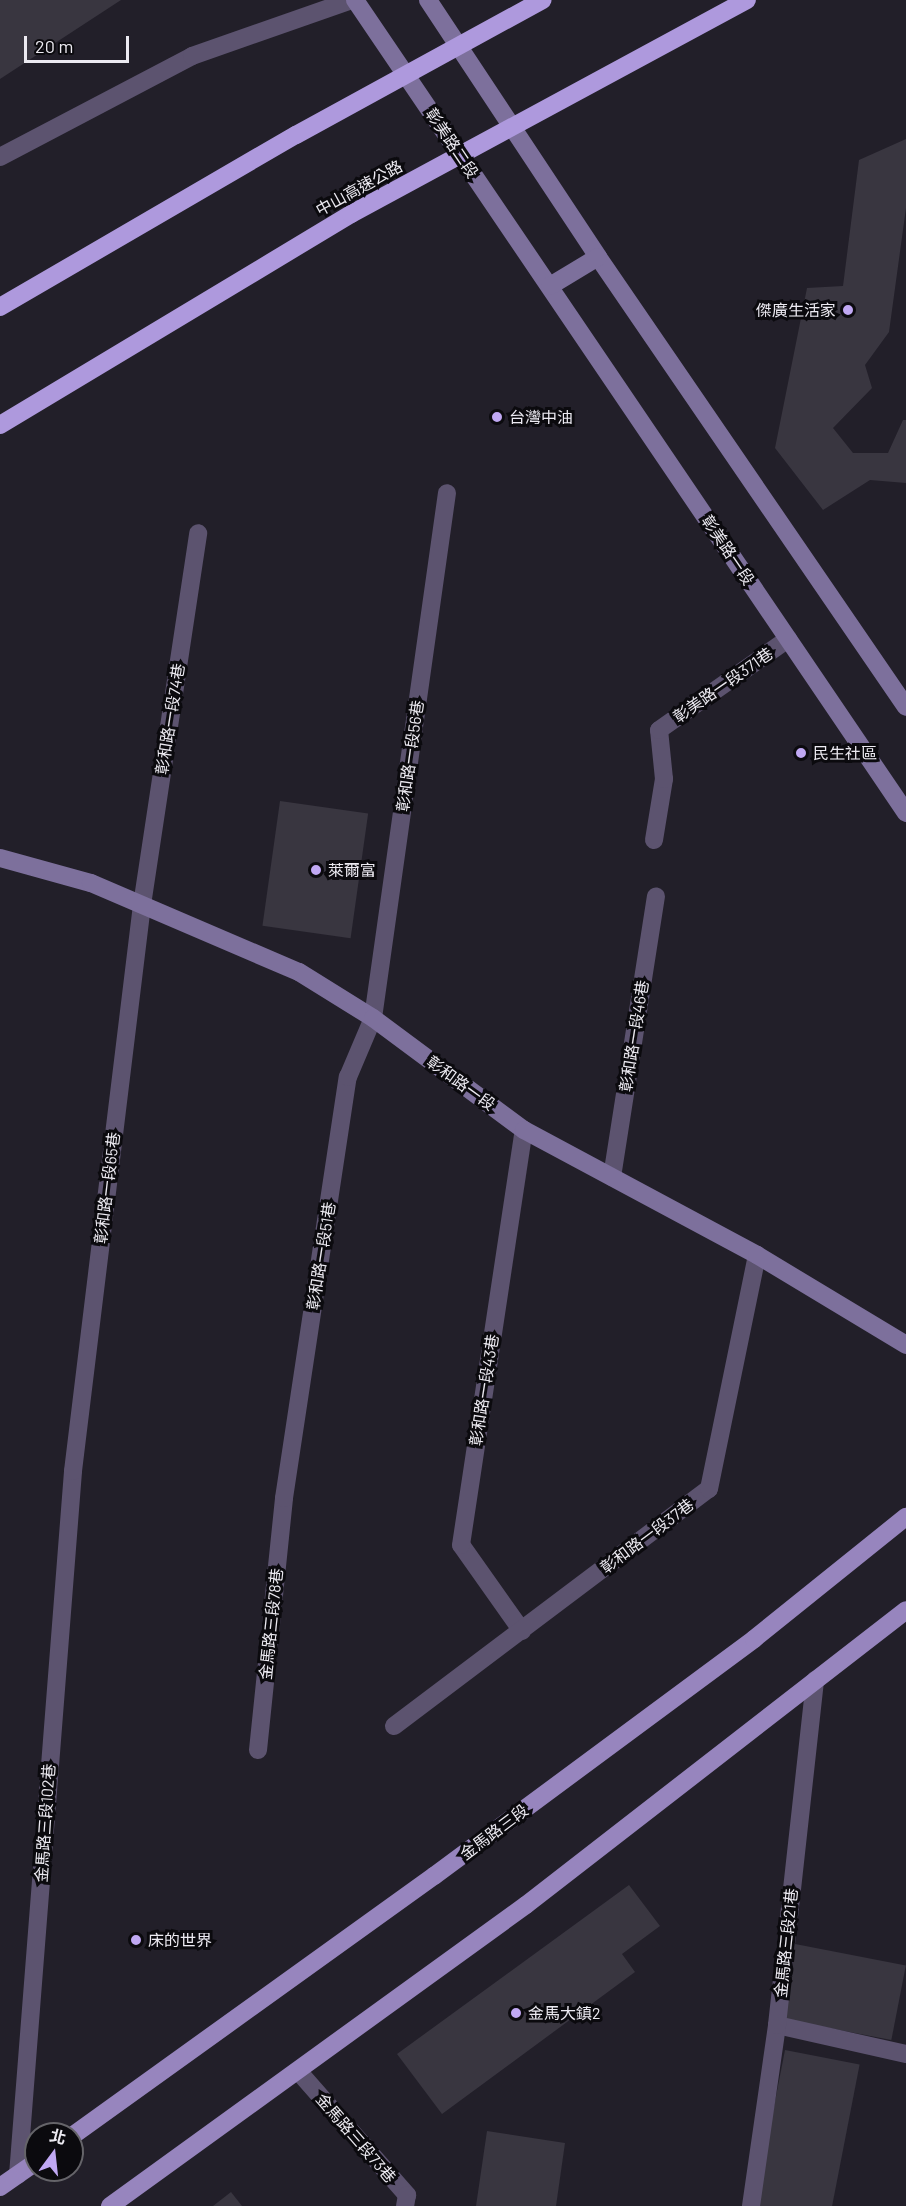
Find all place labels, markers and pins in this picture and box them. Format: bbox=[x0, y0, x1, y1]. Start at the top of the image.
place label: 傑廣生活家 bbox=[756, 300, 836, 320]
marker: 傑廣生活家 bbox=[841, 303, 855, 317]
place label: 台灣中油 bbox=[509, 407, 573, 427]
marker: 台灣中油 bbox=[490, 410, 504, 424]
place label: 民生社區 bbox=[813, 743, 877, 763]
marker: 民生社區 bbox=[794, 746, 808, 760]
place label: 萊爾富 bbox=[328, 860, 376, 880]
marker: 萊爾富 bbox=[309, 863, 323, 877]
place label: 床的世界 bbox=[148, 1930, 212, 1950]
marker: 床的世界 bbox=[129, 1933, 143, 1947]
place label: 金馬大鎮2 bbox=[528, 2003, 601, 2023]
marker: 金馬大鎮2 bbox=[509, 2006, 523, 2020]

